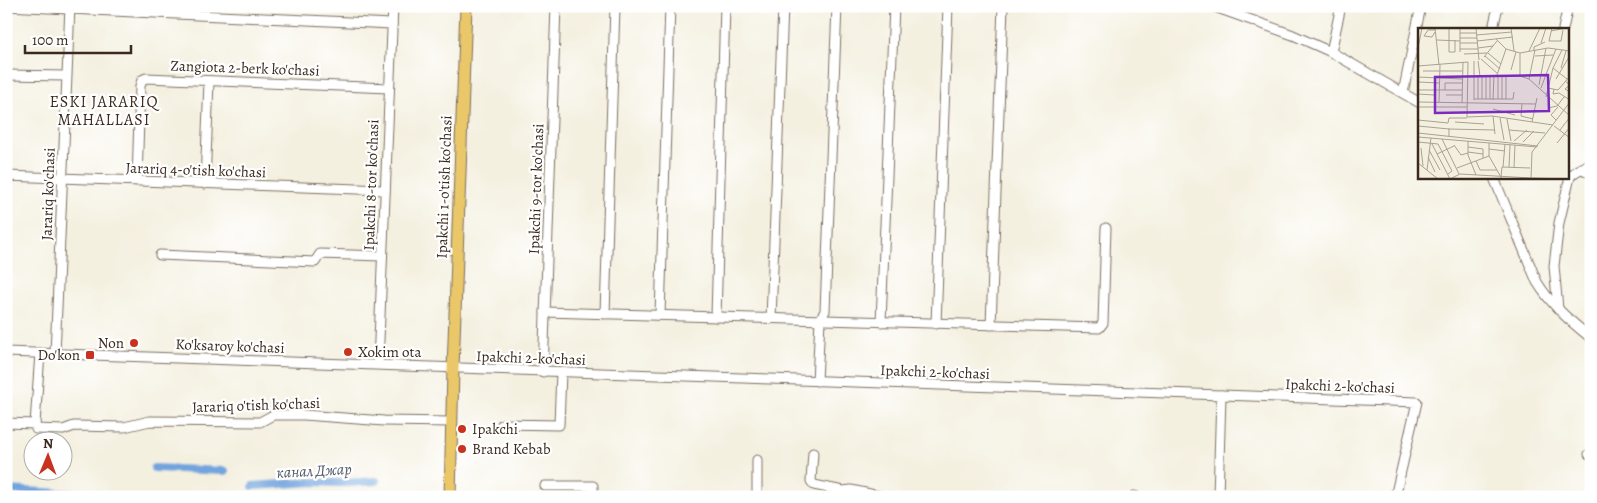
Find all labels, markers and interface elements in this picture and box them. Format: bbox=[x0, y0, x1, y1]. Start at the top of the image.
scale bar bbox=[25, 22, 131, 54]
inset map bbox=[1418, 28, 1570, 179]
text: 100 m bbox=[32, 30, 69, 50]
street label: Zangiota 2-berk ko'chasi bbox=[170, 55, 320, 81]
district label: ESKI JARARIQ MAHALLASI bbox=[49, 91, 159, 131]
street label: Ipakchi 1-o'tish ko'chasi bbox=[432, 115, 456, 259]
street label: Ipakchi 8-tor ko'chasi bbox=[359, 119, 383, 251]
street label: Ipakchi 9-tor ko'chasi bbox=[524, 123, 548, 255]
street label: Jarariq ko'chasi bbox=[36, 147, 60, 241]
street label: Jarariq 4-o'tish ko'chasi bbox=[125, 158, 267, 182]
place label: Non bbox=[98, 333, 124, 353]
street label: Ko'ksaroy ko'chasi bbox=[175, 334, 285, 358]
marker: Non bbox=[128, 337, 140, 349]
place label: Xokim ota bbox=[358, 342, 421, 362]
place label: Do'kon bbox=[37, 345, 80, 365]
marker: Xokim ota bbox=[342, 346, 354, 358]
street label: Ipakchi 2-ko'chasi bbox=[476, 346, 586, 370]
marker: Do'kon bbox=[84, 349, 96, 361]
street label: Ipakchi 2-ko'chasi bbox=[880, 360, 990, 384]
street label: Ipakchi 2-ko'chasi bbox=[1285, 374, 1395, 398]
street label: Jarariq o'tish ko'chasi bbox=[192, 393, 320, 417]
place label: Ipakchi bbox=[472, 419, 518, 439]
marker: Ipakchi bbox=[456, 423, 468, 435]
north arrow bbox=[22, 430, 72, 480]
text: N bbox=[43, 434, 53, 453]
place label: Brand Kebab bbox=[472, 439, 551, 459]
marker: Brand Kebab bbox=[456, 443, 468, 455]
water label: канал Джар bbox=[276, 458, 352, 484]

